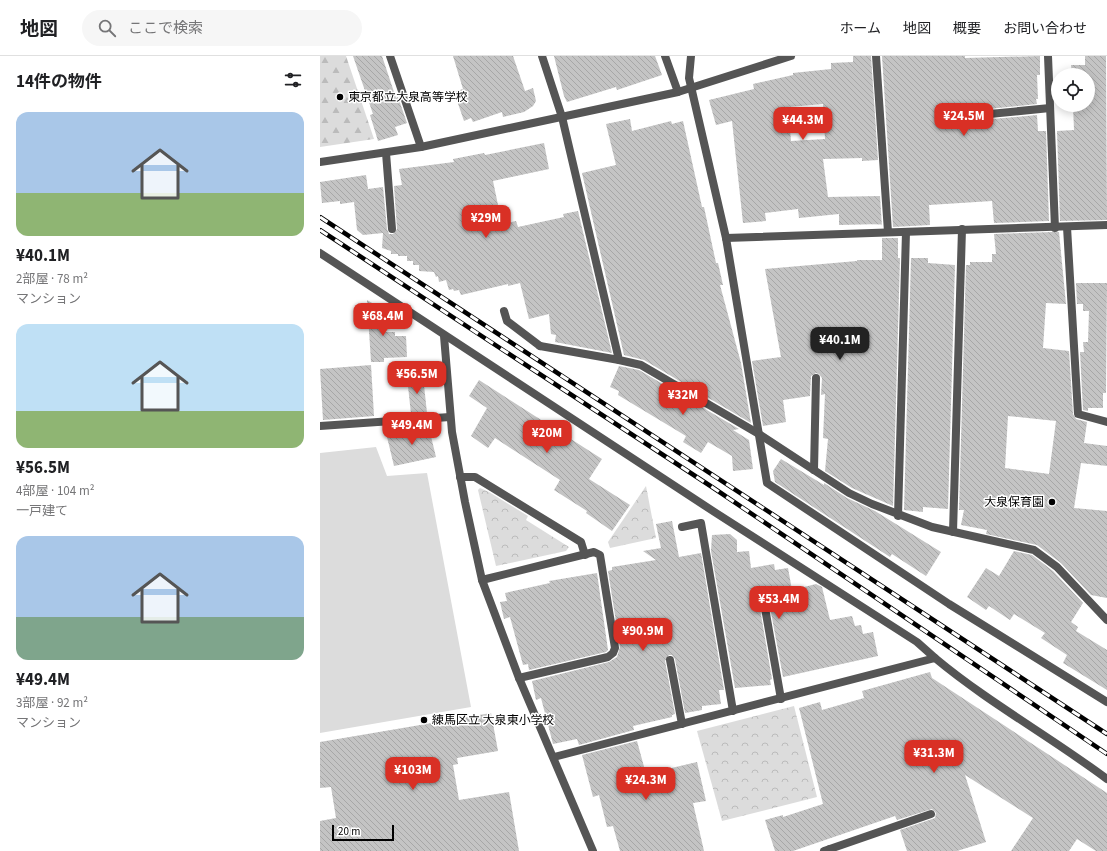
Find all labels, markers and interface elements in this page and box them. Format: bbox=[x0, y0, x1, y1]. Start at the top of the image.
search box bbox=[82, 10, 362, 46]
text: 地図 bbox=[20, 16, 58, 43]
icon: search bbox=[96, 17, 118, 39]
text: ここで検索 bbox=[128, 18, 203, 39]
text: ホーム bbox=[839, 19, 881, 39]
text: 地図 bbox=[903, 19, 931, 39]
text: 概要 bbox=[953, 19, 981, 39]
text: お問い合わせ bbox=[1003, 19, 1087, 39]
map controls bbox=[1051, 68, 1095, 112]
button: locate bbox=[1051, 68, 1095, 112]
icon: filters bbox=[282, 69, 304, 91]
text: 14件の物件 bbox=[16, 70, 102, 94]
place label: 東京都立大泉高等学校 bbox=[348, 89, 468, 106]
marker: 東京都立大泉高等学校 bbox=[335, 92, 345, 102]
pin: ¥24.5M bbox=[931, 103, 997, 137]
pin: ¥44.3M bbox=[770, 107, 836, 141]
text: ¥24.5M bbox=[943, 107, 985, 125]
text: ¥44.3M bbox=[782, 111, 824, 129]
icon: home bbox=[124, 138, 196, 210]
pin: ¥29M bbox=[462, 205, 510, 239]
text: ¥29M bbox=[471, 209, 501, 227]
text: ¥40.1M bbox=[16, 244, 70, 268]
text: 2部屋 · 78 m² bbox=[16, 270, 88, 288]
text: マンション bbox=[16, 290, 81, 308]
pin: ¥68.4M bbox=[350, 303, 416, 337]
text: ¥68.4M bbox=[362, 307, 404, 325]
pin: ¥40.1M bbox=[807, 327, 873, 361]
text: ¥40.1M bbox=[819, 331, 861, 349]
icon: home bbox=[124, 350, 196, 422]
pin: ¥56.5M bbox=[384, 361, 450, 395]
text: ¥56.5M bbox=[396, 365, 438, 383]
pin: ¥32M bbox=[659, 382, 707, 416]
text: ¥32M bbox=[668, 386, 698, 404]
pin: ¥49.4M bbox=[379, 412, 445, 446]
text: ¥49.4M bbox=[391, 416, 433, 434]
pin: ¥20M bbox=[523, 420, 571, 454]
text: ¥20M bbox=[532, 424, 562, 442]
text: ¥56.5M bbox=[16, 456, 70, 480]
text: 4部屋 · 104 m² bbox=[16, 482, 94, 500]
place label: 大泉保育園 bbox=[984, 494, 1044, 511]
marker: 大泉保育園 bbox=[1047, 497, 1057, 507]
text: 一戸建て bbox=[16, 502, 68, 520]
icon: home bbox=[124, 562, 196, 634]
pin: ¥53.4M bbox=[746, 586, 812, 620]
text: ¥53.4M bbox=[758, 590, 800, 608]
pin: ¥90.9M bbox=[610, 618, 676, 652]
text: ¥90.9M bbox=[622, 622, 664, 640]
text: ¥49.4M bbox=[16, 668, 70, 692]
text: 3部屋 · 92 m² bbox=[16, 694, 88, 712]
place label: 練馬区立 大泉東小学校 bbox=[432, 712, 554, 729]
text: マンション bbox=[16, 714, 81, 732]
marker: 練馬区立 大泉東小学校 bbox=[419, 715, 429, 725]
pin: ¥31.3M bbox=[901, 740, 967, 774]
text: ¥31.3M bbox=[913, 744, 955, 762]
pin: ¥103M bbox=[385, 757, 441, 791]
text: ¥103M bbox=[394, 761, 432, 779]
pin: ¥24.3M bbox=[613, 767, 679, 801]
text: ¥24.3M bbox=[625, 771, 667, 789]
scale bar bbox=[332, 823, 394, 842]
text: 20 m bbox=[338, 824, 360, 839]

